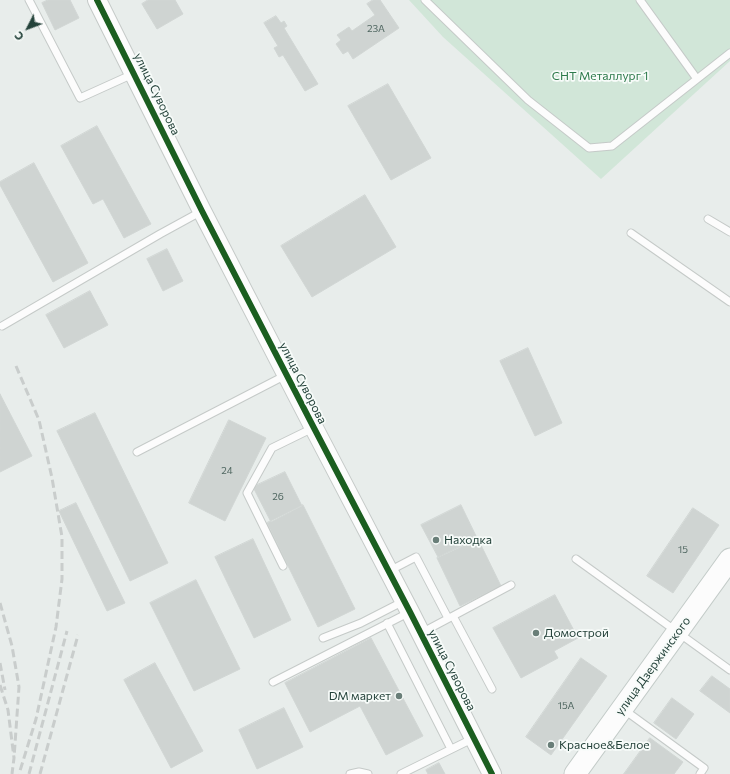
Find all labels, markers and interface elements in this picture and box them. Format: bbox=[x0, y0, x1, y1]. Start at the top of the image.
north arrow bbox=[8, 8, 48, 48]
house number: 23А bbox=[367, 23, 385, 35]
text: С bbox=[11, 29, 26, 44]
street label: улица Суворова bbox=[131, 51, 183, 137]
park label: СНТ Металлург 1 bbox=[552, 69, 648, 83]
street label: улица Суворова bbox=[276, 340, 330, 426]
house number: 24 bbox=[221, 465, 233, 477]
house number: 26 bbox=[272, 491, 284, 503]
place label: Находка bbox=[444, 533, 492, 547]
marker: Находка bbox=[431, 535, 441, 545]
house number: 15 bbox=[678, 544, 688, 556]
street label: улица Дзержинского bbox=[612, 614, 694, 718]
place label: Домострой bbox=[544, 626, 609, 640]
street label: улица Суворова bbox=[425, 627, 479, 713]
marker: Домострой bbox=[531, 628, 541, 638]
place label: DM маркет bbox=[329, 689, 391, 703]
marker: DM маркет bbox=[394, 691, 404, 701]
house number: 15А bbox=[558, 700, 574, 712]
place label: Красное&Белое bbox=[559, 738, 650, 752]
marker: Красное&Белое bbox=[546, 740, 556, 750]

